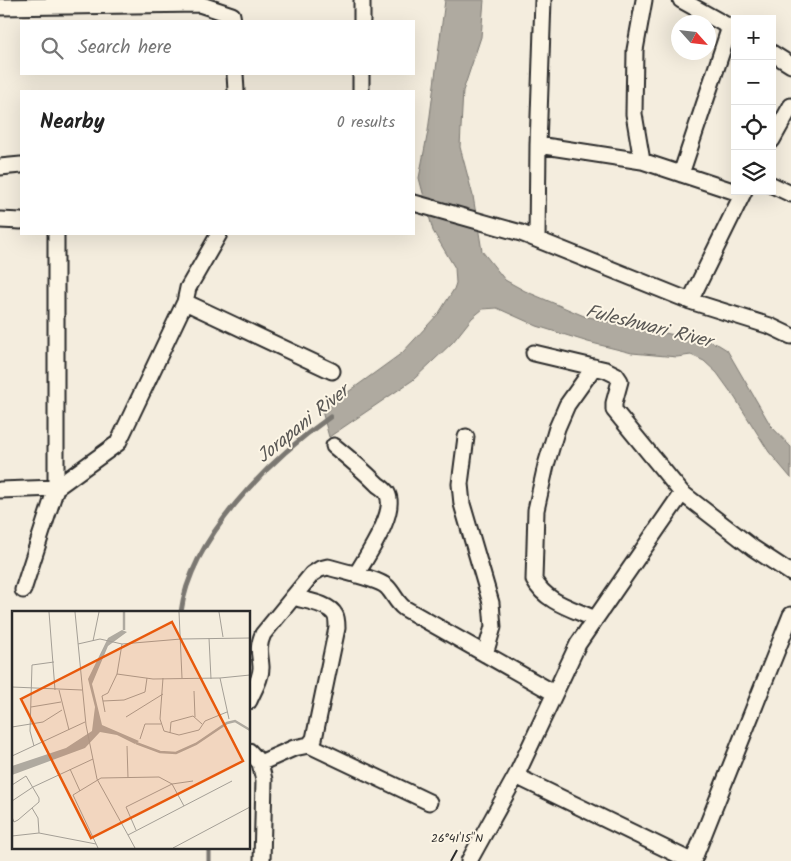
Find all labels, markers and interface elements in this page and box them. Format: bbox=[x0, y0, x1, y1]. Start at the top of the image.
north arrow bbox=[671, 15, 716, 60]
map controls bbox=[731, 15, 776, 195]
button: + bbox=[731, 15, 776, 60]
search box bbox=[20, 20, 415, 75]
text: Search here bbox=[78, 33, 172, 63]
icon: search bbox=[38, 34, 66, 62]
button: − bbox=[731, 60, 776, 105]
button: locate bbox=[731, 105, 776, 150]
text: Nearby bbox=[40, 106, 105, 139]
text: 0 results bbox=[337, 110, 395, 135]
button: layers bbox=[731, 150, 776, 195]
water label: Fuleshwari River bbox=[582, 297, 718, 358]
water label: Jorapani River bbox=[251, 375, 359, 471]
inset map bbox=[12, 611, 250, 848]
text: 26°41'15"N bbox=[431, 829, 483, 848]

